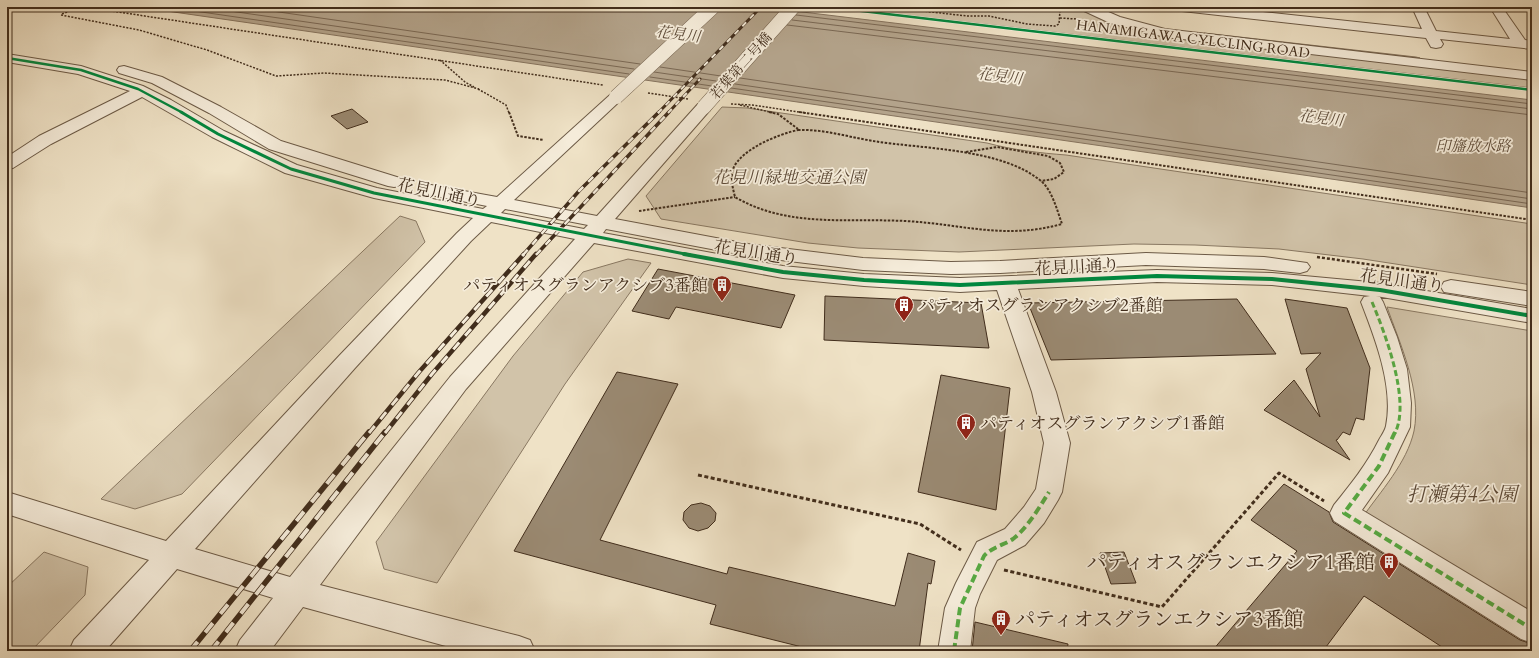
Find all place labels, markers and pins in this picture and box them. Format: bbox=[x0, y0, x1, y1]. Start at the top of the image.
place label: パティオスグランアクシブ3番館 bbox=[463, 274, 708, 297]
building icon: パティオスグランアクシブ3番館 bbox=[711, 274, 733, 302]
building icon: パティオスグランアクシブ2番館 bbox=[893, 294, 915, 322]
place label: パティオスグランアクシブ2番館 bbox=[918, 294, 1163, 317]
building icon: パティオスグランアクシブ1番館 bbox=[955, 412, 977, 440]
place label: パティオスグランアクシブ1番館 bbox=[980, 412, 1225, 435]
place label: パティオスグランエクシア1番館 bbox=[1087, 549, 1375, 576]
building icon: パティオスグランエクシア1番館 bbox=[1378, 551, 1400, 579]
place label: パティオスグランエクシア3番館 bbox=[1015, 606, 1303, 633]
building icon: パティオスグランエクシア3番館 bbox=[990, 608, 1012, 636]

